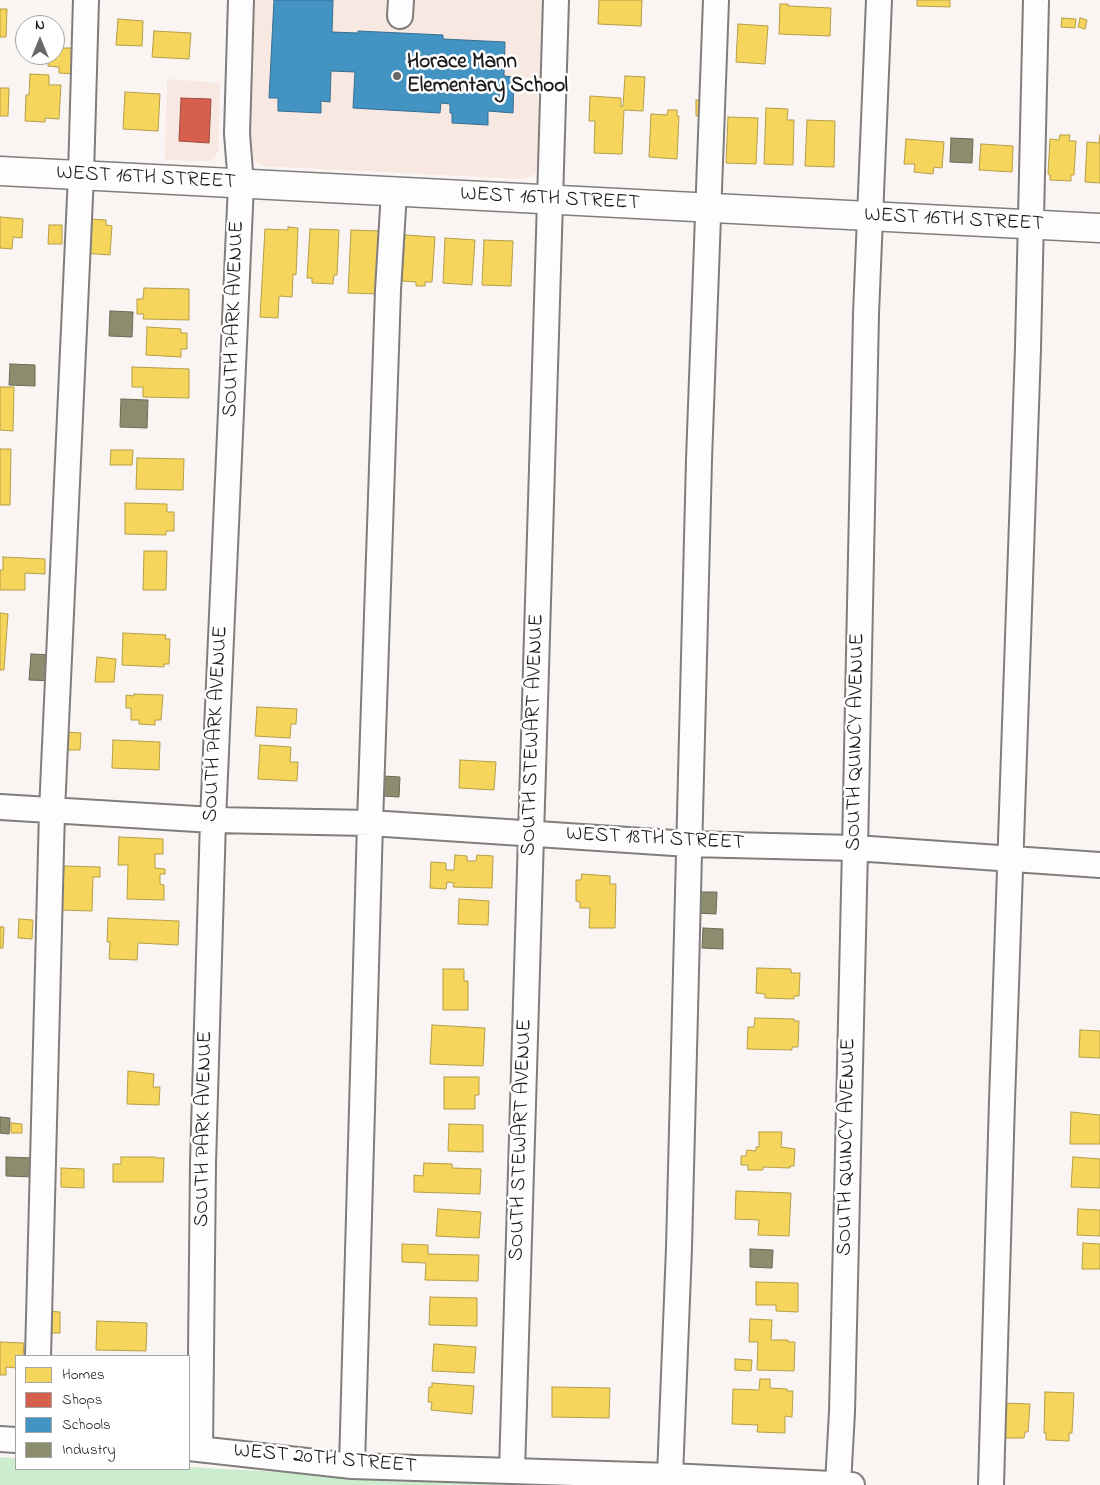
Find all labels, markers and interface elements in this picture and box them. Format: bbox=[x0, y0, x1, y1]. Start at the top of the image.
north arrow bbox=[15, 15, 65, 65]
text: N bbox=[35, 15, 45, 36]
place label: Horace Mann Elementary School bbox=[407, 51, 568, 101]
marker: Horace Mann Elementary School bbox=[391, 70, 403, 82]
street label: WEST 16TH STREET bbox=[56, 162, 236, 196]
street label: WEST 16TH STREET bbox=[460, 183, 640, 217]
street label: WEST 16TH STREET bbox=[864, 204, 1044, 238]
street label: SOUTH PARK AVENUE bbox=[219, 220, 251, 418]
street label: SOUTH STEWART AVENUE bbox=[517, 614, 551, 856]
street label: SOUTH PARK AVENUE bbox=[199, 625, 235, 823]
street label: SOUTH QUINCY AVENUE bbox=[842, 633, 872, 851]
street label: WEST 18TH STREET bbox=[565, 823, 745, 857]
street label: SOUTH STEWART AVENUE bbox=[505, 1019, 539, 1261]
street label: SOUTH PARK AVENUE bbox=[191, 1030, 219, 1228]
street label: SOUTH QUINCY AVENUE bbox=[833, 1038, 863, 1256]
legend bbox=[15, 1355, 190, 1470]
text: Homes bbox=[62, 1364, 105, 1386]
text: Shops bbox=[62, 1389, 102, 1411]
text: Schools bbox=[62, 1414, 111, 1436]
text: Industry bbox=[62, 1439, 116, 1461]
street label: WEST 20TH STREET bbox=[233, 1439, 417, 1481]

